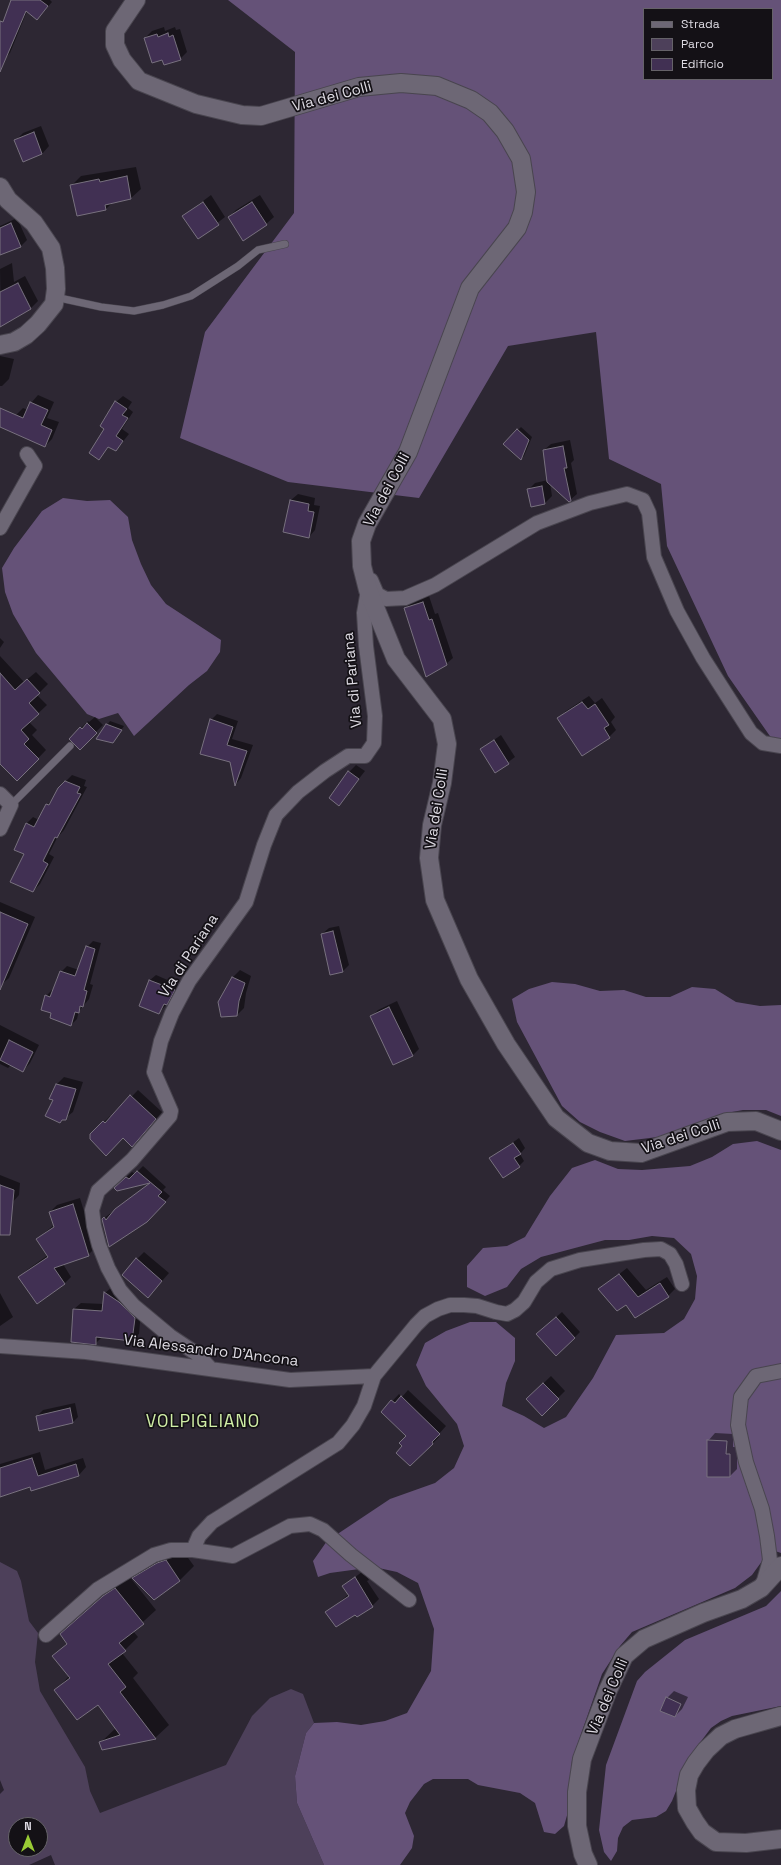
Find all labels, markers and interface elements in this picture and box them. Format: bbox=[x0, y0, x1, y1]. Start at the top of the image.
legend bbox=[643, 8, 773, 80]
text: Strada bbox=[681, 16, 720, 32]
text: Parco bbox=[681, 36, 714, 52]
text: Edificio bbox=[681, 56, 724, 72]
street label: Via dei Colli bbox=[290, 78, 374, 116]
street label: Via dei Colli bbox=[360, 450, 414, 530]
street label: Via di Pariana bbox=[340, 631, 366, 729]
street label: Via dei Colli bbox=[422, 767, 452, 851]
street label: Via di Pariana bbox=[155, 911, 223, 1001]
street label: Via dei Colli bbox=[639, 1116, 723, 1158]
street label: Via Alessandro D'Ancona bbox=[122, 1331, 300, 1371]
district label: VOLPIGLIANO bbox=[146, 1412, 260, 1432]
street label: Via dei Colli bbox=[584, 1656, 632, 1738]
north arrow bbox=[8, 1817, 48, 1857]
text: N bbox=[24, 1819, 32, 1833]

